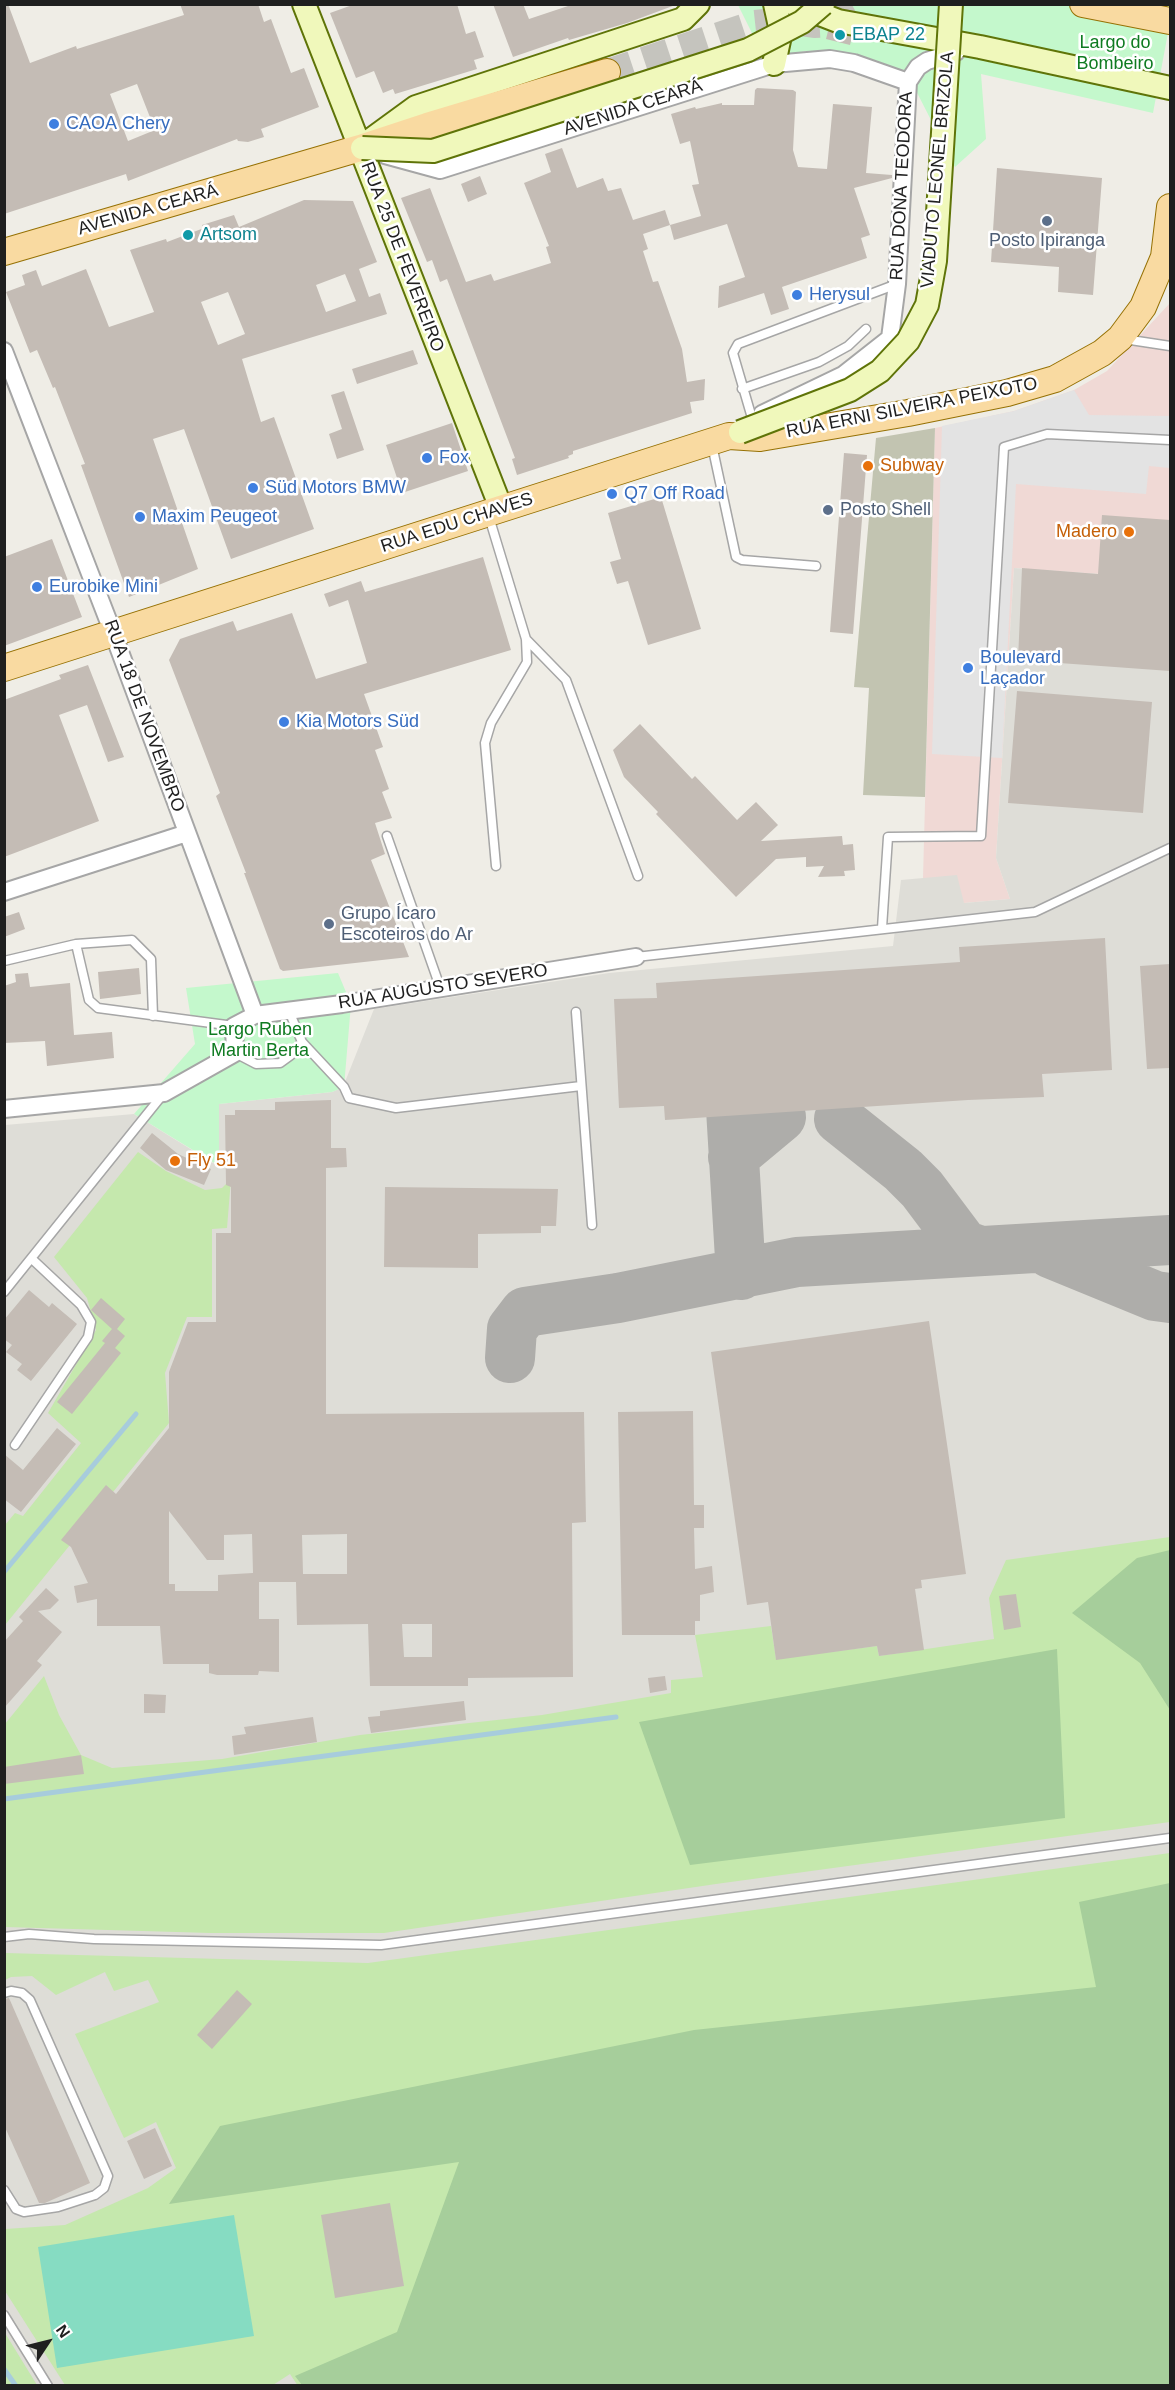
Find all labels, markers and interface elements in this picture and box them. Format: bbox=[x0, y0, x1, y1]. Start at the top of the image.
place label: EBAP 22 bbox=[852, 24, 925, 46]
marker: EBAP 22 bbox=[833, 28, 847, 42]
park label: Largo do Bombeiro bbox=[1076, 32, 1154, 74]
street label: VIADUTO LEONEL BRIZOLA bbox=[917, 51, 959, 289]
street label: AVENIDA CEARÁ bbox=[561, 75, 705, 141]
street label: RUA DONA TEODORA bbox=[886, 91, 918, 281]
place label: CAOA Chery bbox=[66, 113, 170, 135]
marker: CAOA Chery bbox=[47, 117, 61, 131]
street label: RUA 25 DE FEVEREIRO bbox=[356, 159, 448, 355]
street label: AVENIDA CEARÁ bbox=[75, 180, 221, 240]
marker: Posto Ipiranga bbox=[1040, 214, 1054, 228]
place label: Artsom bbox=[200, 224, 257, 246]
marker: Artsom bbox=[181, 228, 195, 242]
place label: Posto Ipiranga bbox=[989, 230, 1105, 252]
place label: Herysul bbox=[809, 284, 870, 306]
marker: Herysul bbox=[790, 288, 804, 302]
street label: RUA ERNI SILVEIRA PEIXOTO bbox=[785, 373, 1039, 443]
place label: Fox bbox=[439, 447, 469, 469]
marker: Fox bbox=[420, 451, 434, 465]
place label: Subway bbox=[880, 455, 944, 477]
marker: Subway bbox=[861, 459, 875, 473]
place label: Süd Motors BMW bbox=[265, 477, 406, 499]
marker: Süd Motors BMW bbox=[246, 481, 260, 495]
place label: Q7 Off Road bbox=[624, 483, 725, 505]
marker: Q7 Off Road bbox=[605, 487, 619, 501]
street label: RUA EDU CHAVES bbox=[378, 488, 536, 558]
place label: Posto Shell bbox=[840, 499, 931, 521]
marker: Posto Shell bbox=[821, 503, 835, 517]
place label: Maxim Peugeot bbox=[152, 506, 277, 528]
marker: Maxim Peugeot bbox=[133, 510, 147, 524]
place label: Madero bbox=[1056, 521, 1117, 543]
marker: Madero bbox=[1122, 525, 1136, 539]
place label: Eurobike Mini bbox=[49, 576, 158, 598]
marker: Eurobike Mini bbox=[30, 580, 44, 594]
street label: RUA 18 DE NOVEMBRO bbox=[99, 617, 189, 815]
place label: Boulevard Laçador bbox=[980, 647, 1061, 690]
marker: Boulevard Laçador bbox=[961, 661, 975, 675]
place label: Kia Motors Süd bbox=[296, 711, 419, 733]
marker: Kia Motors Süd bbox=[277, 715, 291, 729]
place label: Grupo Ícaro Escoteiros do Ar bbox=[341, 903, 473, 946]
marker: Grupo Ícaro Escoteiros do Ar bbox=[322, 917, 336, 931]
street label: RUA AUGUSTO SEVERO bbox=[337, 960, 549, 1014]
park label: Largo Ruben Martin Berta bbox=[208, 1019, 312, 1062]
place label: Fly 51 bbox=[187, 1150, 236, 1172]
marker: Fly 51 bbox=[168, 1154, 182, 1168]
north arrow bbox=[18, 2312, 78, 2372]
text: N bbox=[53, 2322, 73, 2341]

